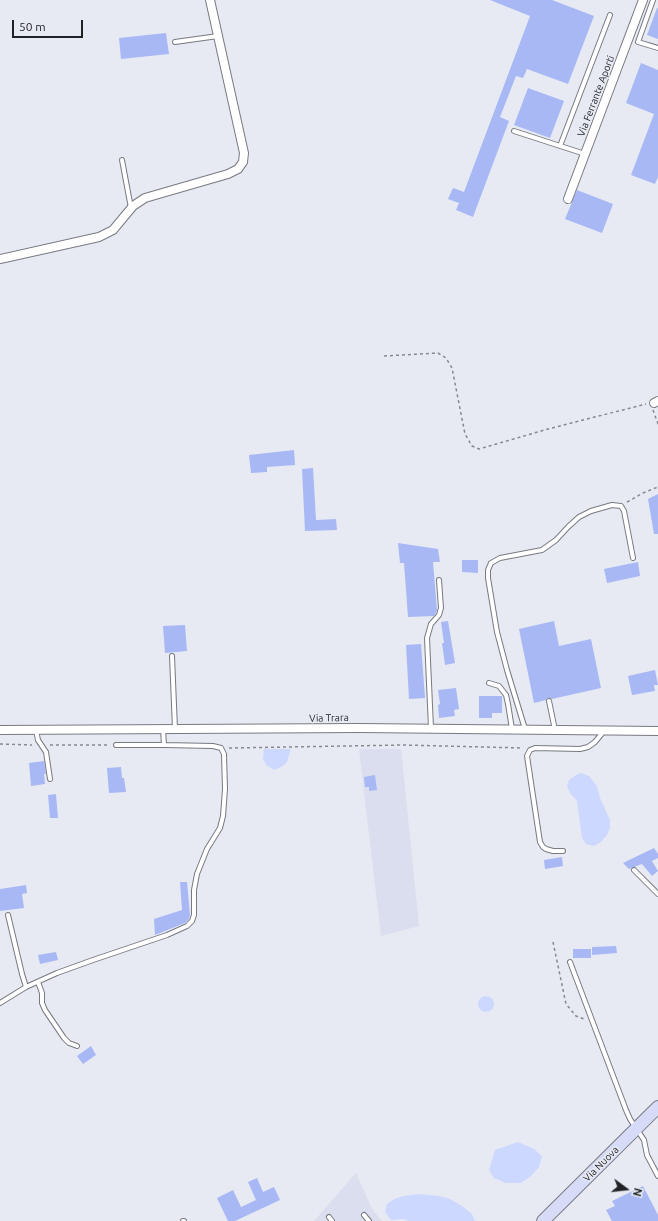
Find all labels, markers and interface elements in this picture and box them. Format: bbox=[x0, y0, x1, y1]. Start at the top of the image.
scale bar bbox=[14, 12, 85, 38]
text: 50 m bbox=[19, 20, 46, 33]
street label: Via Ferrante Aporti bbox=[575, 54, 617, 138]
street label: Via Trara bbox=[309, 712, 349, 724]
street label: Via Nuova bbox=[581, 1144, 621, 1184]
north arrow bbox=[606, 1169, 646, 1209]
text: N bbox=[631, 1187, 644, 1198]

